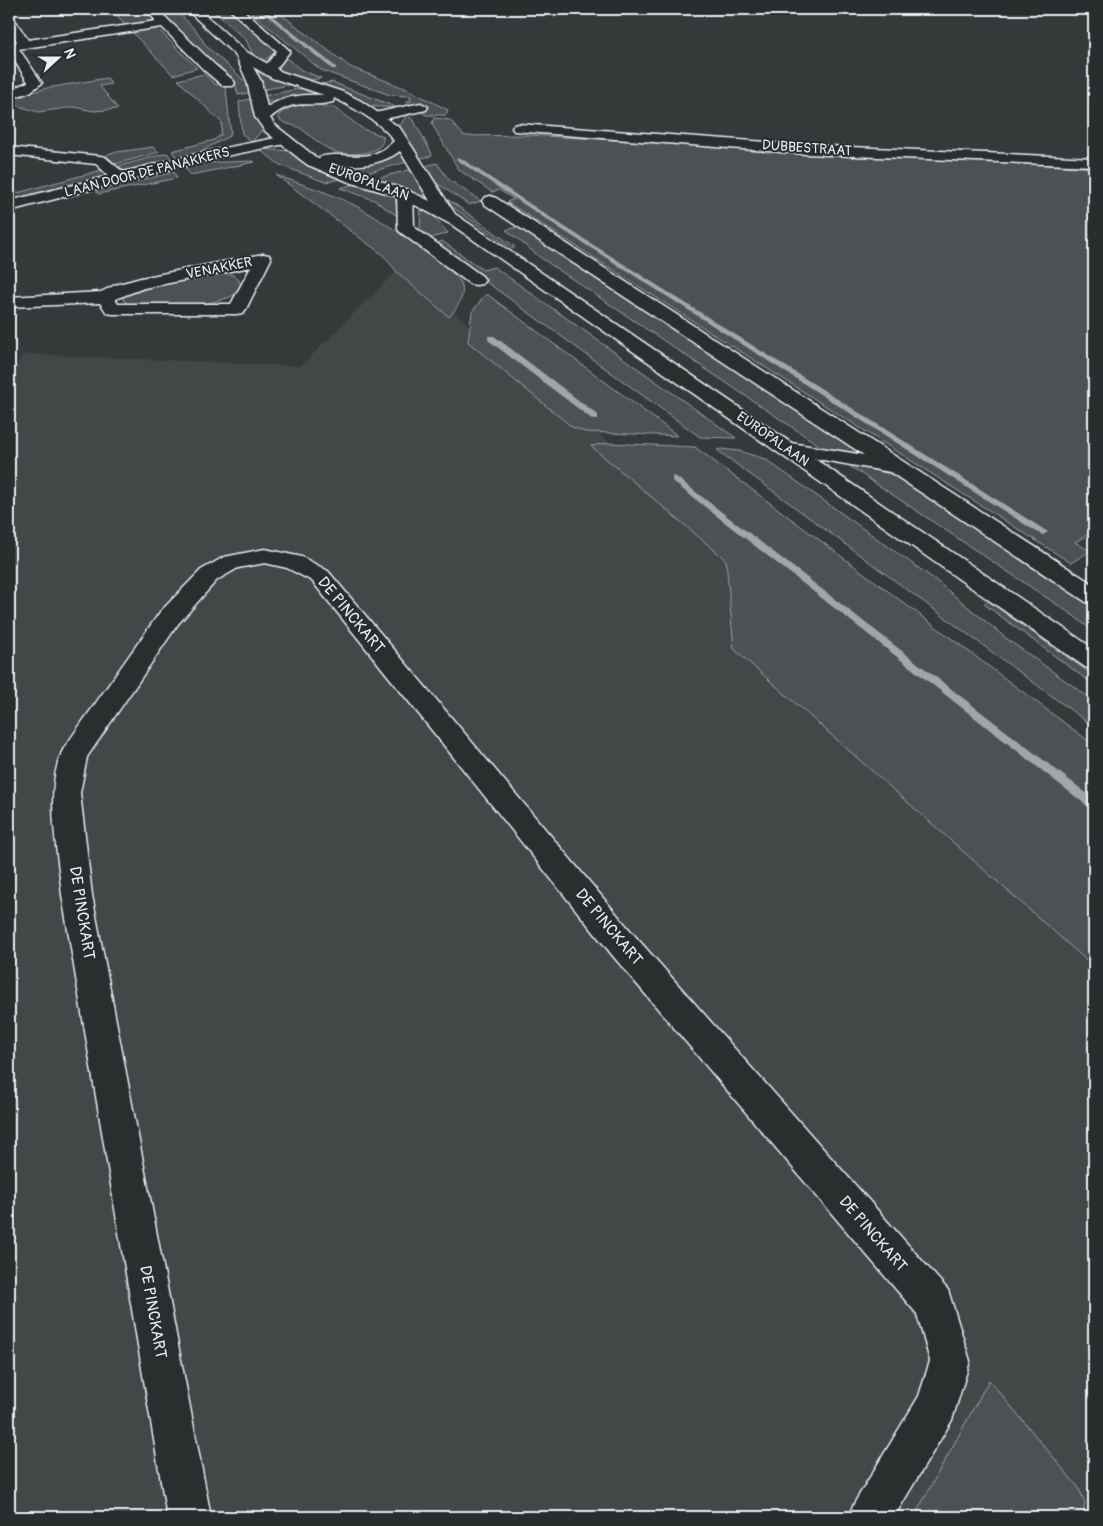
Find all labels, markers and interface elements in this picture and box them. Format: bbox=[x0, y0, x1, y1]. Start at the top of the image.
north arrow bbox=[32, 32, 82, 82]
text: N bbox=[60, 46, 79, 61]
street label: DUBBESTRAAT bbox=[761, 136, 853, 160]
street label: LAAN DOOR DE PANAKKERS bbox=[63, 143, 231, 201]
street label: EUROPALAAN bbox=[326, 160, 412, 204]
street label: VENAKKER bbox=[185, 253, 253, 283]
street label: EUROPALAAN bbox=[734, 408, 812, 470]
street label: DE PINCKART bbox=[313, 573, 389, 658]
street label: DE PINCKART bbox=[65, 865, 99, 961]
street label: DE PINCKART bbox=[571, 885, 647, 970]
street label: DE PINCKART bbox=[835, 1192, 911, 1276]
street label: DE PINCKART bbox=[135, 1264, 171, 1360]

